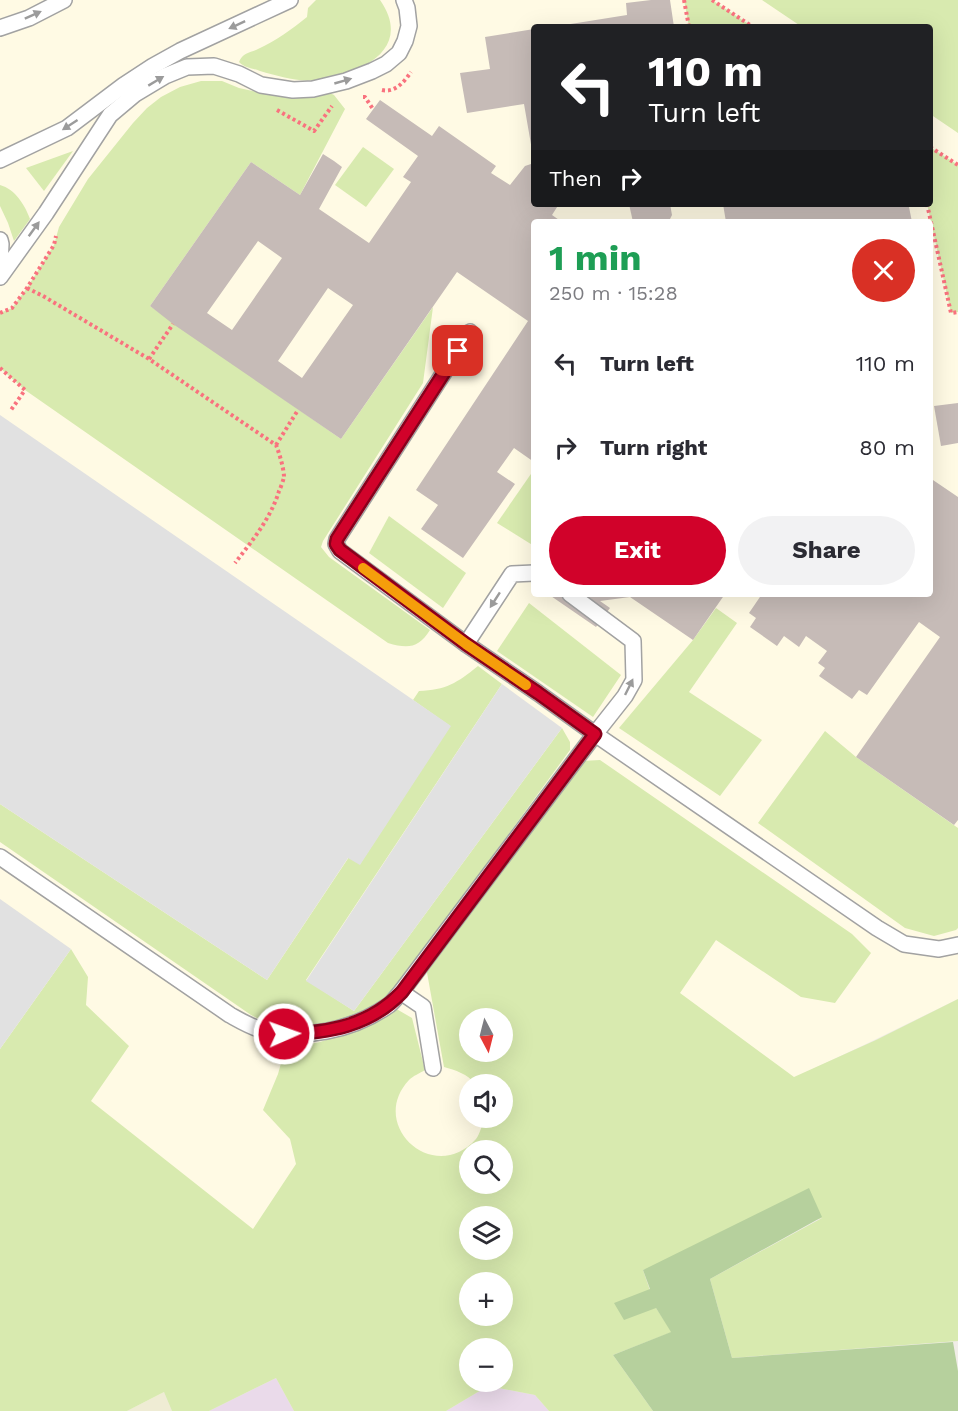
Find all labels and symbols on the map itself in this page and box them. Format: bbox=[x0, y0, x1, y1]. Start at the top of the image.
one-way arrow bbox=[24, 11, 41, 20]
one-way arrow bbox=[228, 20, 245, 29]
one-way arrow bbox=[148, 76, 165, 86]
one-way arrow bbox=[334, 76, 352, 85]
one-way arrow bbox=[62, 119, 78, 130]
one-way arrow bbox=[28, 222, 40, 238]
pin bbox=[432, 325, 483, 376]
one-way arrow bbox=[490, 592, 501, 608]
one-way arrow bbox=[625, 679, 634, 696]
position arrow bbox=[252, 1002, 316, 1066]
north arrow bbox=[459, 1008, 513, 1062]

